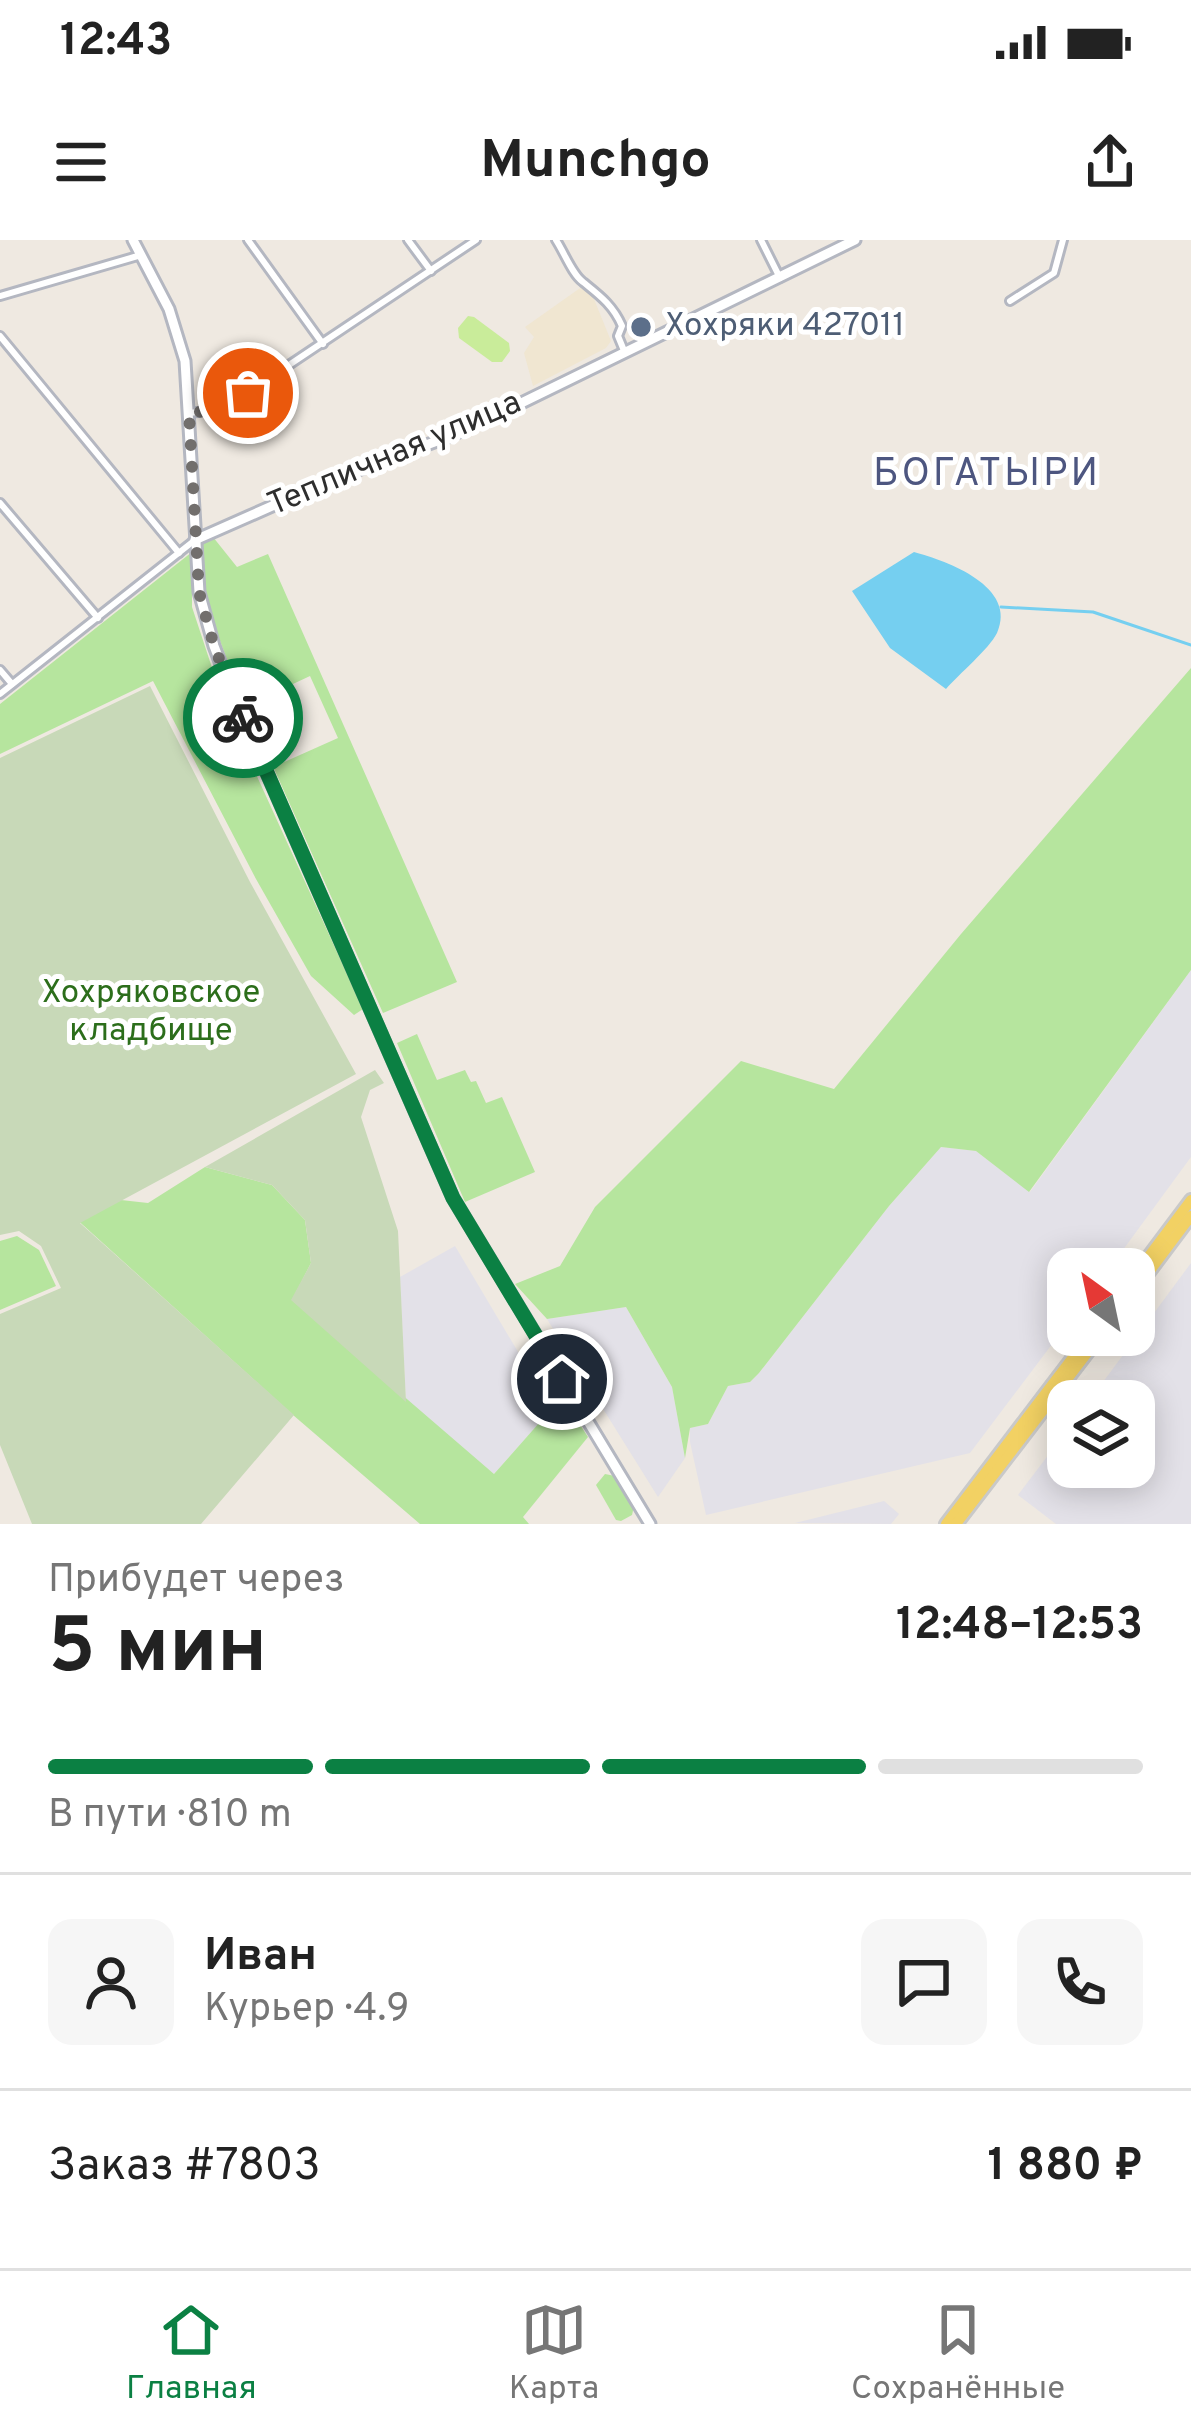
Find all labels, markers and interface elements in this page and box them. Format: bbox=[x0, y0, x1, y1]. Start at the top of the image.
text: 12:43 bbox=[60, 14, 172, 71]
text: Munchgo bbox=[480, 128, 711, 197]
icon: menu bbox=[48, 129, 114, 195]
icon: share bbox=[1077, 129, 1143, 195]
place label: Хохряки 427011 bbox=[665, 306, 905, 348]
marker: Хохряки 427011 bbox=[628, 314, 654, 340]
pin bbox=[197, 342, 299, 444]
icon: bag bbox=[215, 360, 281, 426]
street label: Тепличная улица bbox=[262, 383, 528, 527]
district label: БОГАТЫРИ bbox=[873, 451, 1101, 500]
courier bbox=[183, 658, 303, 778]
icon: bike bbox=[210, 685, 276, 751]
park label: Хохряковское кладбище bbox=[42, 973, 260, 1053]
north arrow bbox=[1047, 1248, 1155, 1356]
map controls bbox=[1047, 1248, 1155, 1488]
pin bbox=[511, 1328, 613, 1430]
icon: home bbox=[529, 1346, 595, 1412]
button: layers bbox=[1047, 1380, 1155, 1488]
text: Прибудет через bbox=[48, 1557, 345, 1606]
text: 12:48–12:53 bbox=[896, 1598, 1143, 1655]
text: 5 мин bbox=[48, 1601, 267, 1700]
text: В пути · 810 m bbox=[48, 1792, 292, 1841]
button: person bbox=[48, 1919, 174, 2045]
button: chat bbox=[861, 1919, 987, 2045]
button: phone bbox=[1017, 1919, 1143, 2045]
text: Иван bbox=[204, 1929, 317, 1986]
text: Курьер · 4.9 bbox=[204, 1986, 410, 2035]
text: Заказ #7803 bbox=[48, 2139, 320, 2196]
text: 1 880 ₽ bbox=[987, 2139, 1143, 2196]
tab: Главная bbox=[126, 2297, 257, 2411]
tab: Карта bbox=[509, 2297, 599, 2411]
tab: Сохранённые bbox=[851, 2297, 1065, 2411]

